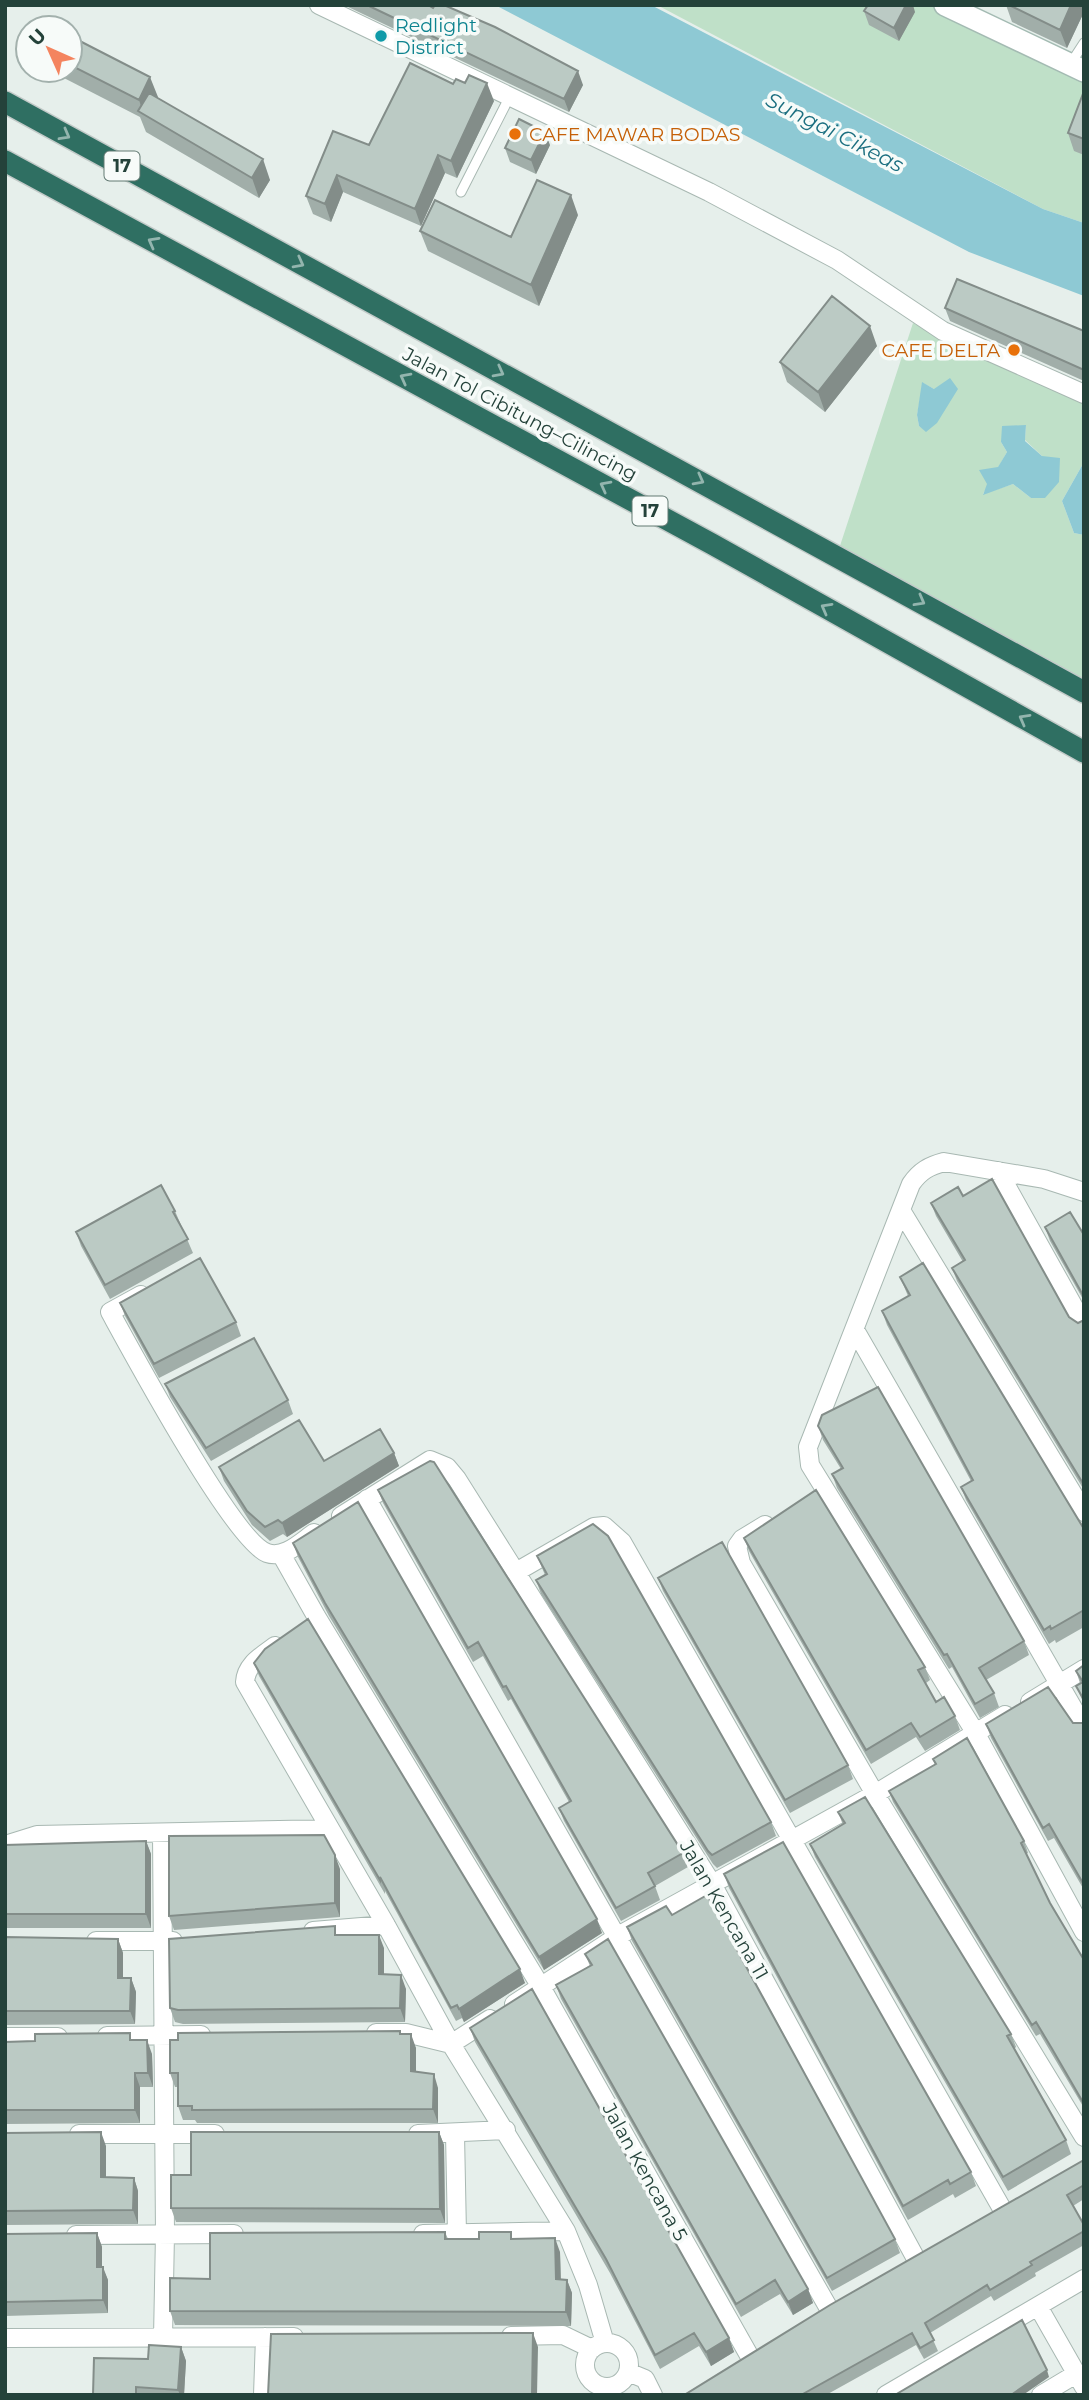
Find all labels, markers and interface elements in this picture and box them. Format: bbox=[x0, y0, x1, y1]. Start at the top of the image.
north arrow bbox=[14, 14, 84, 84]
place label: Redlight District bbox=[395, 14, 477, 59]
text: U bbox=[24, 24, 51, 51]
marker: Redlight District bbox=[373, 28, 389, 44]
water label: Sungai Cikeas bbox=[762, 87, 908, 177]
place label: CAFE MAWAR BODAS bbox=[529, 123, 740, 146]
marker: CAFE MAWAR BODAS bbox=[507, 126, 523, 142]
one-way arrow bbox=[58, 127, 70, 140]
road number: 17 bbox=[104, 152, 140, 181]
one-way arrow bbox=[148, 236, 160, 250]
one-way arrow bbox=[292, 255, 305, 268]
place label: CAFE DELTA bbox=[882, 339, 1000, 362]
street label: Jalan Tol Cibitung–Cilincing bbox=[398, 342, 641, 486]
marker: CAFE DELTA bbox=[1006, 342, 1022, 358]
one-way arrow bbox=[492, 364, 505, 377]
one-way arrow bbox=[400, 373, 412, 386]
one-way arrow bbox=[692, 472, 705, 485]
one-way arrow bbox=[600, 481, 612, 495]
road number: 17 bbox=[632, 496, 668, 526]
one-way arrow bbox=[913, 593, 926, 606]
one-way arrow bbox=[820, 603, 833, 616]
one-way arrow bbox=[1019, 714, 1032, 727]
street label: Jalan Kencana 11 bbox=[674, 1835, 773, 1984]
street label: Jalan Kencana 5 bbox=[597, 2098, 692, 2245]

